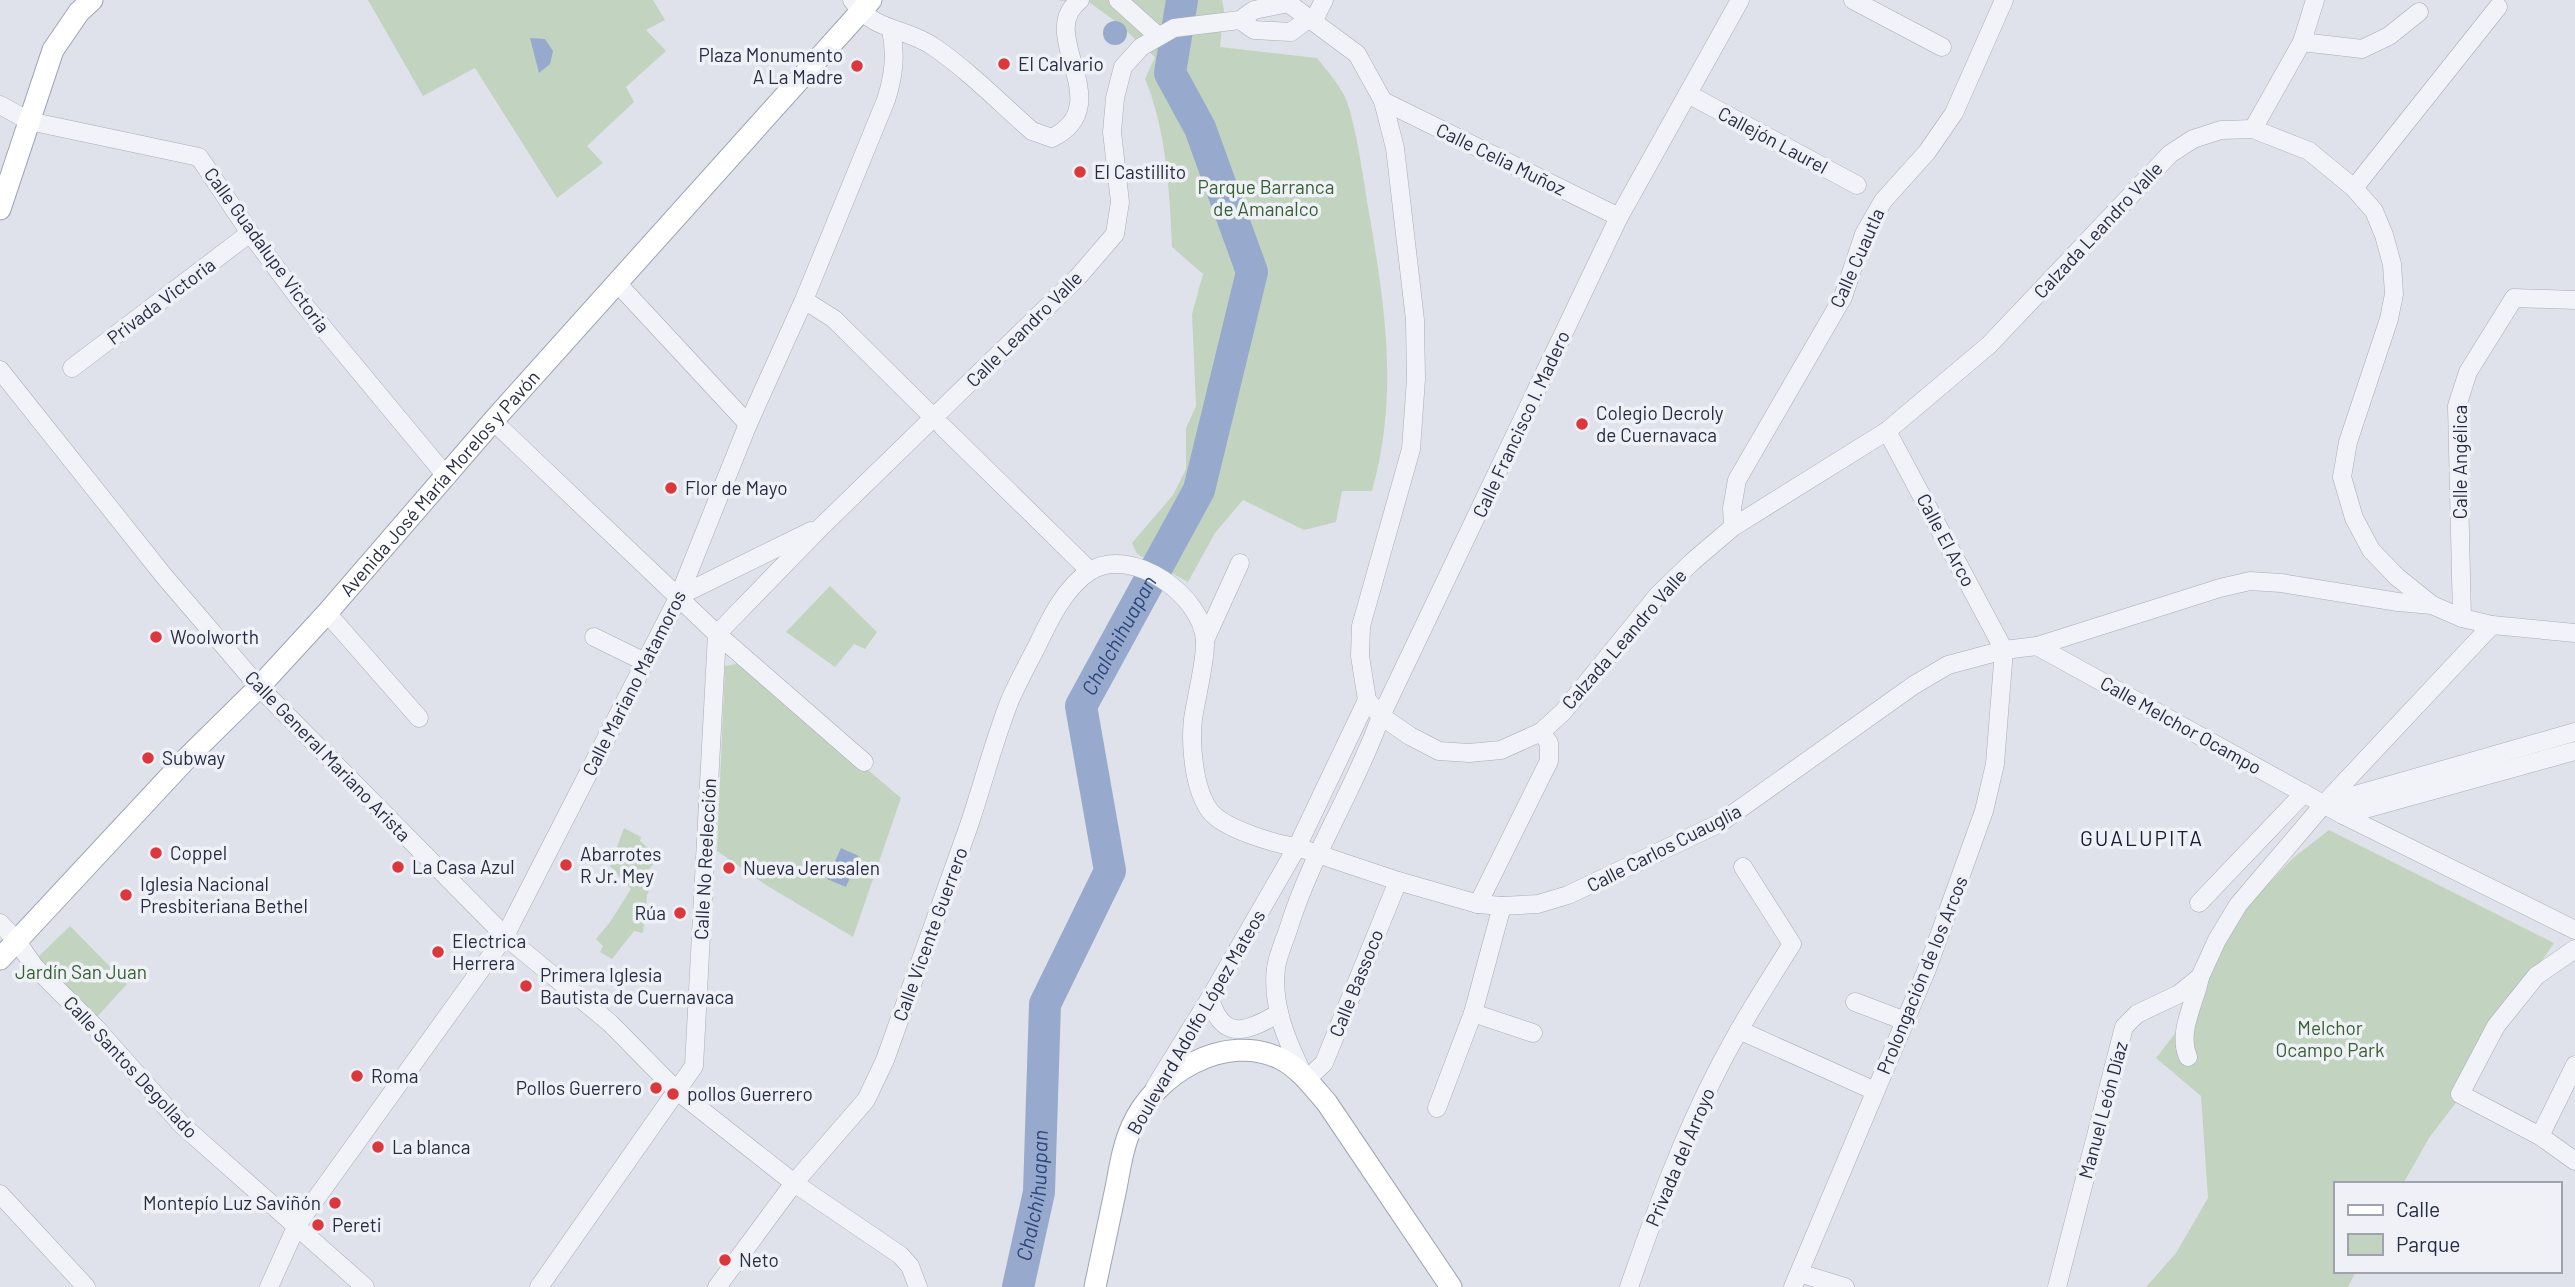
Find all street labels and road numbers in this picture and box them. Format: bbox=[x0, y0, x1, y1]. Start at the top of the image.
street label: Callejón Laurel bbox=[1714, 101, 1832, 178]
street label: Calle Celia Muñoz bbox=[1433, 117, 1570, 200]
street label: Calzada Leandro Valle bbox=[2028, 157, 2167, 303]
street label: Calle Guadalupe Victoria bbox=[200, 163, 335, 337]
street label: Calle Cuautla bbox=[1824, 205, 1889, 311]
street label: Privada Victoria bbox=[102, 252, 219, 349]
street label: Calle Leandro Valle bbox=[961, 266, 1086, 391]
street label: Calle Francisco I. Madero bbox=[1467, 327, 1574, 521]
street label: Avenida José María Morelos y Pavón bbox=[335, 365, 544, 601]
street label: Calle Angélica bbox=[2448, 405, 2471, 519]
street label: Calle El Arco bbox=[1912, 489, 1981, 590]
street label: Calzada Leandro Valle bbox=[1556, 564, 1691, 714]
street label: Calle Mariano Matamoros bbox=[577, 586, 690, 779]
street label: Calle General Mariano Arista bbox=[241, 665, 416, 846]
street label: Calle Melchor Ocampo bbox=[2097, 671, 2266, 778]
street label: Calle No Reelección bbox=[689, 777, 720, 941]
street label: Calle Carlos Cuauglia bbox=[1583, 799, 1745, 896]
street label: Calle Vicente Guerrero bbox=[887, 844, 972, 1024]
street label: Prolongación de los Arcos bbox=[1871, 872, 1972, 1077]
street label: Boulevard Adolfo López Mateos bbox=[1122, 905, 1269, 1138]
street label: Calle Bassoco bbox=[1324, 926, 1388, 1040]
street label: Calle Santos Degollado bbox=[59, 991, 203, 1143]
street label: Manuel León Díaz bbox=[2073, 1039, 2132, 1181]
street label: Privada del Arroyo bbox=[1640, 1084, 1719, 1229]

